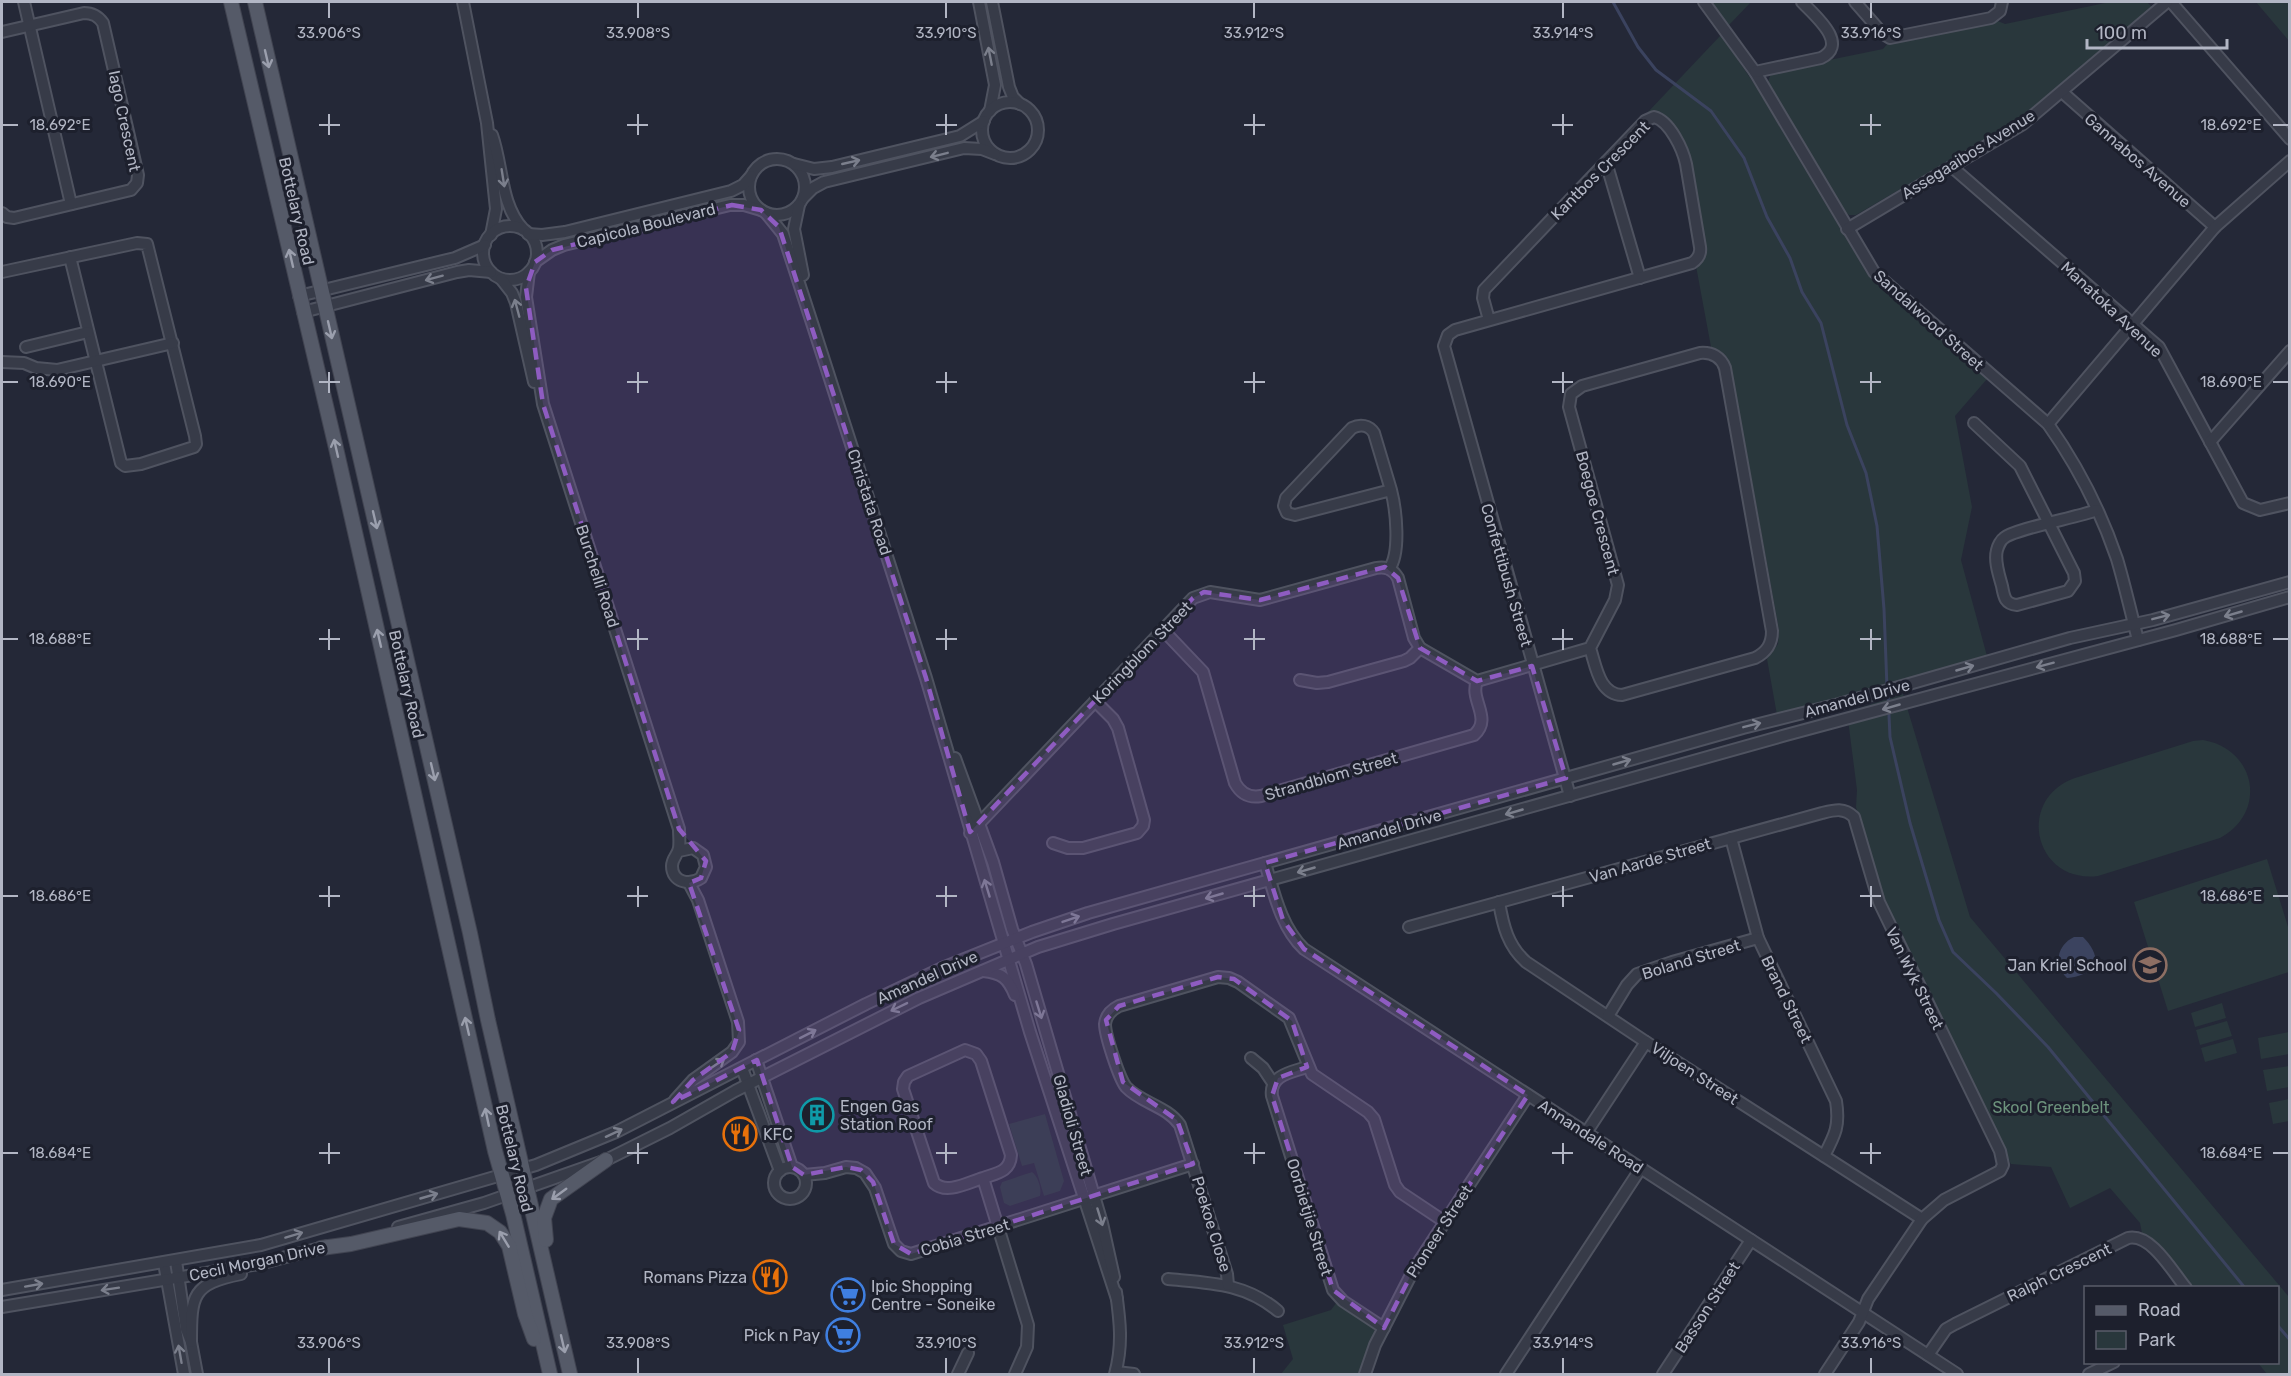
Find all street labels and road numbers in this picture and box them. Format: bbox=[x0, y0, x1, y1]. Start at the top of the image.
street label: Iago Crescent bbox=[104, 69, 145, 174]
street label: Assegaaibos Avenue bbox=[1898, 106, 2038, 203]
street label: Gannabos Avenue bbox=[2081, 109, 2195, 212]
street label: Kantbos Crescent bbox=[1547, 117, 1654, 224]
street label: Bottelary Road bbox=[275, 155, 318, 267]
street label: Capicola Boulevard bbox=[575, 199, 718, 252]
street label: Manatoka Avenue bbox=[2057, 257, 2166, 361]
street label: Sandalwood Street bbox=[1870, 266, 1988, 375]
street label: Christata Road bbox=[843, 447, 896, 558]
street label: Boegoe Crescent bbox=[1572, 449, 1623, 577]
street label: Confettibush Street bbox=[1477, 501, 1536, 649]
street label: Burchelli Road bbox=[572, 522, 623, 630]
street label: Koringblom Street bbox=[1089, 597, 1196, 707]
street label: Bottelary Road bbox=[385, 628, 428, 740]
street label: Amandel Drive bbox=[1802, 675, 1912, 722]
street label: Strandblom Street bbox=[1263, 748, 1400, 805]
street label: Amandel Drive bbox=[1334, 805, 1444, 854]
street label: Van Aarde Street bbox=[1587, 834, 1713, 887]
street label: Van Wyk Street bbox=[1882, 924, 1948, 1033]
street label: Boland Street bbox=[1640, 935, 1743, 983]
street label: Amandel Drive bbox=[874, 947, 981, 1008]
street label: Brand Street bbox=[1757, 952, 1816, 1046]
street label: Viljoen Street bbox=[1648, 1038, 1742, 1109]
street label: Gladioli Street bbox=[1049, 1072, 1096, 1178]
street label: Annandale Road bbox=[1535, 1095, 1647, 1178]
street label: Bottelary Road bbox=[492, 1102, 537, 1214]
street label: Oorbietjie Street bbox=[1283, 1156, 1336, 1278]
street label: Poekoe Close bbox=[1188, 1174, 1235, 1274]
street label: Pioneer Street bbox=[1402, 1181, 1476, 1281]
street label: Cobia Street bbox=[918, 1215, 1012, 1260]
street label: Cecil Morgan Drive bbox=[187, 1238, 327, 1285]
street label: Ralph Crescent bbox=[2004, 1239, 2114, 1306]
street label: Basson Street bbox=[1671, 1258, 1744, 1356]

